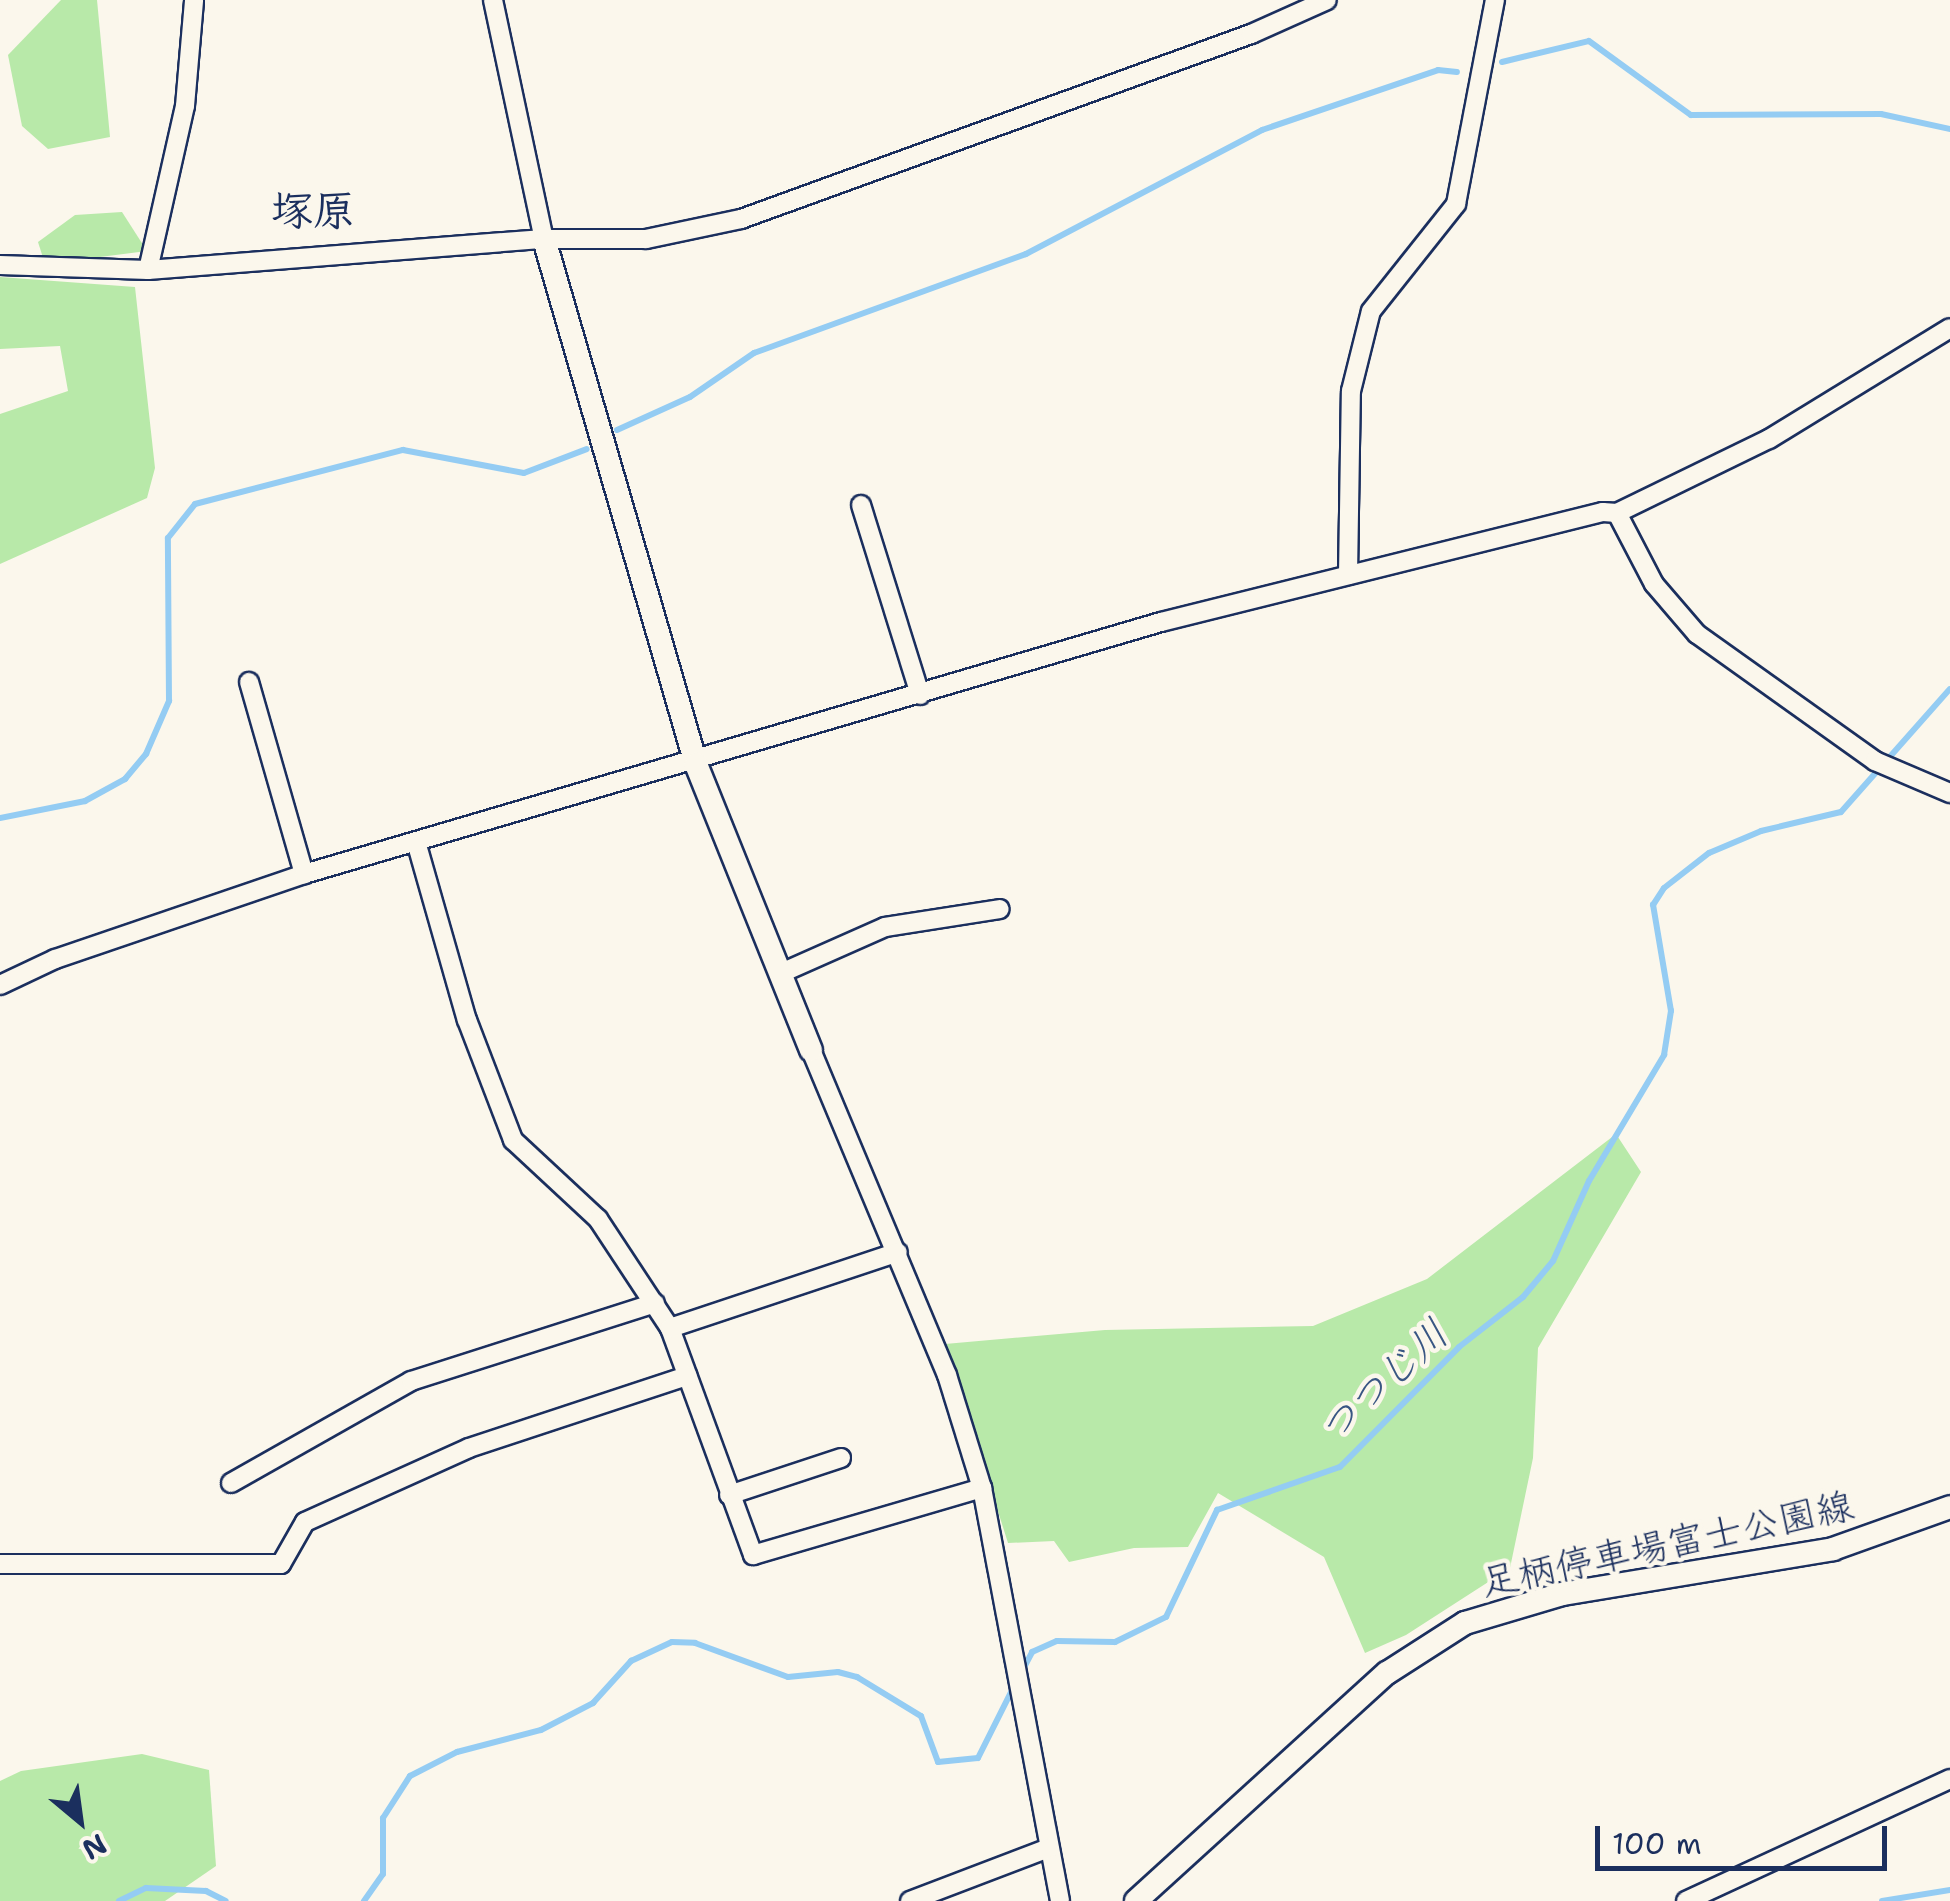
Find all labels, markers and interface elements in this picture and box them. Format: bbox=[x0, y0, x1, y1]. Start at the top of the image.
district label: 塚原 bbox=[271, 185, 355, 235]
water label: つつじ川 bbox=[1308, 1309, 1458, 1453]
street label: 足柄停車場富士公園線 bbox=[1476, 1482, 1858, 1606]
north arrow bbox=[30, 1771, 130, 1871]
scale bar bbox=[1600, 1806, 1892, 1868]
text: 100 m bbox=[1612, 1823, 1702, 1864]
text: N bbox=[76, 1825, 113, 1869]

